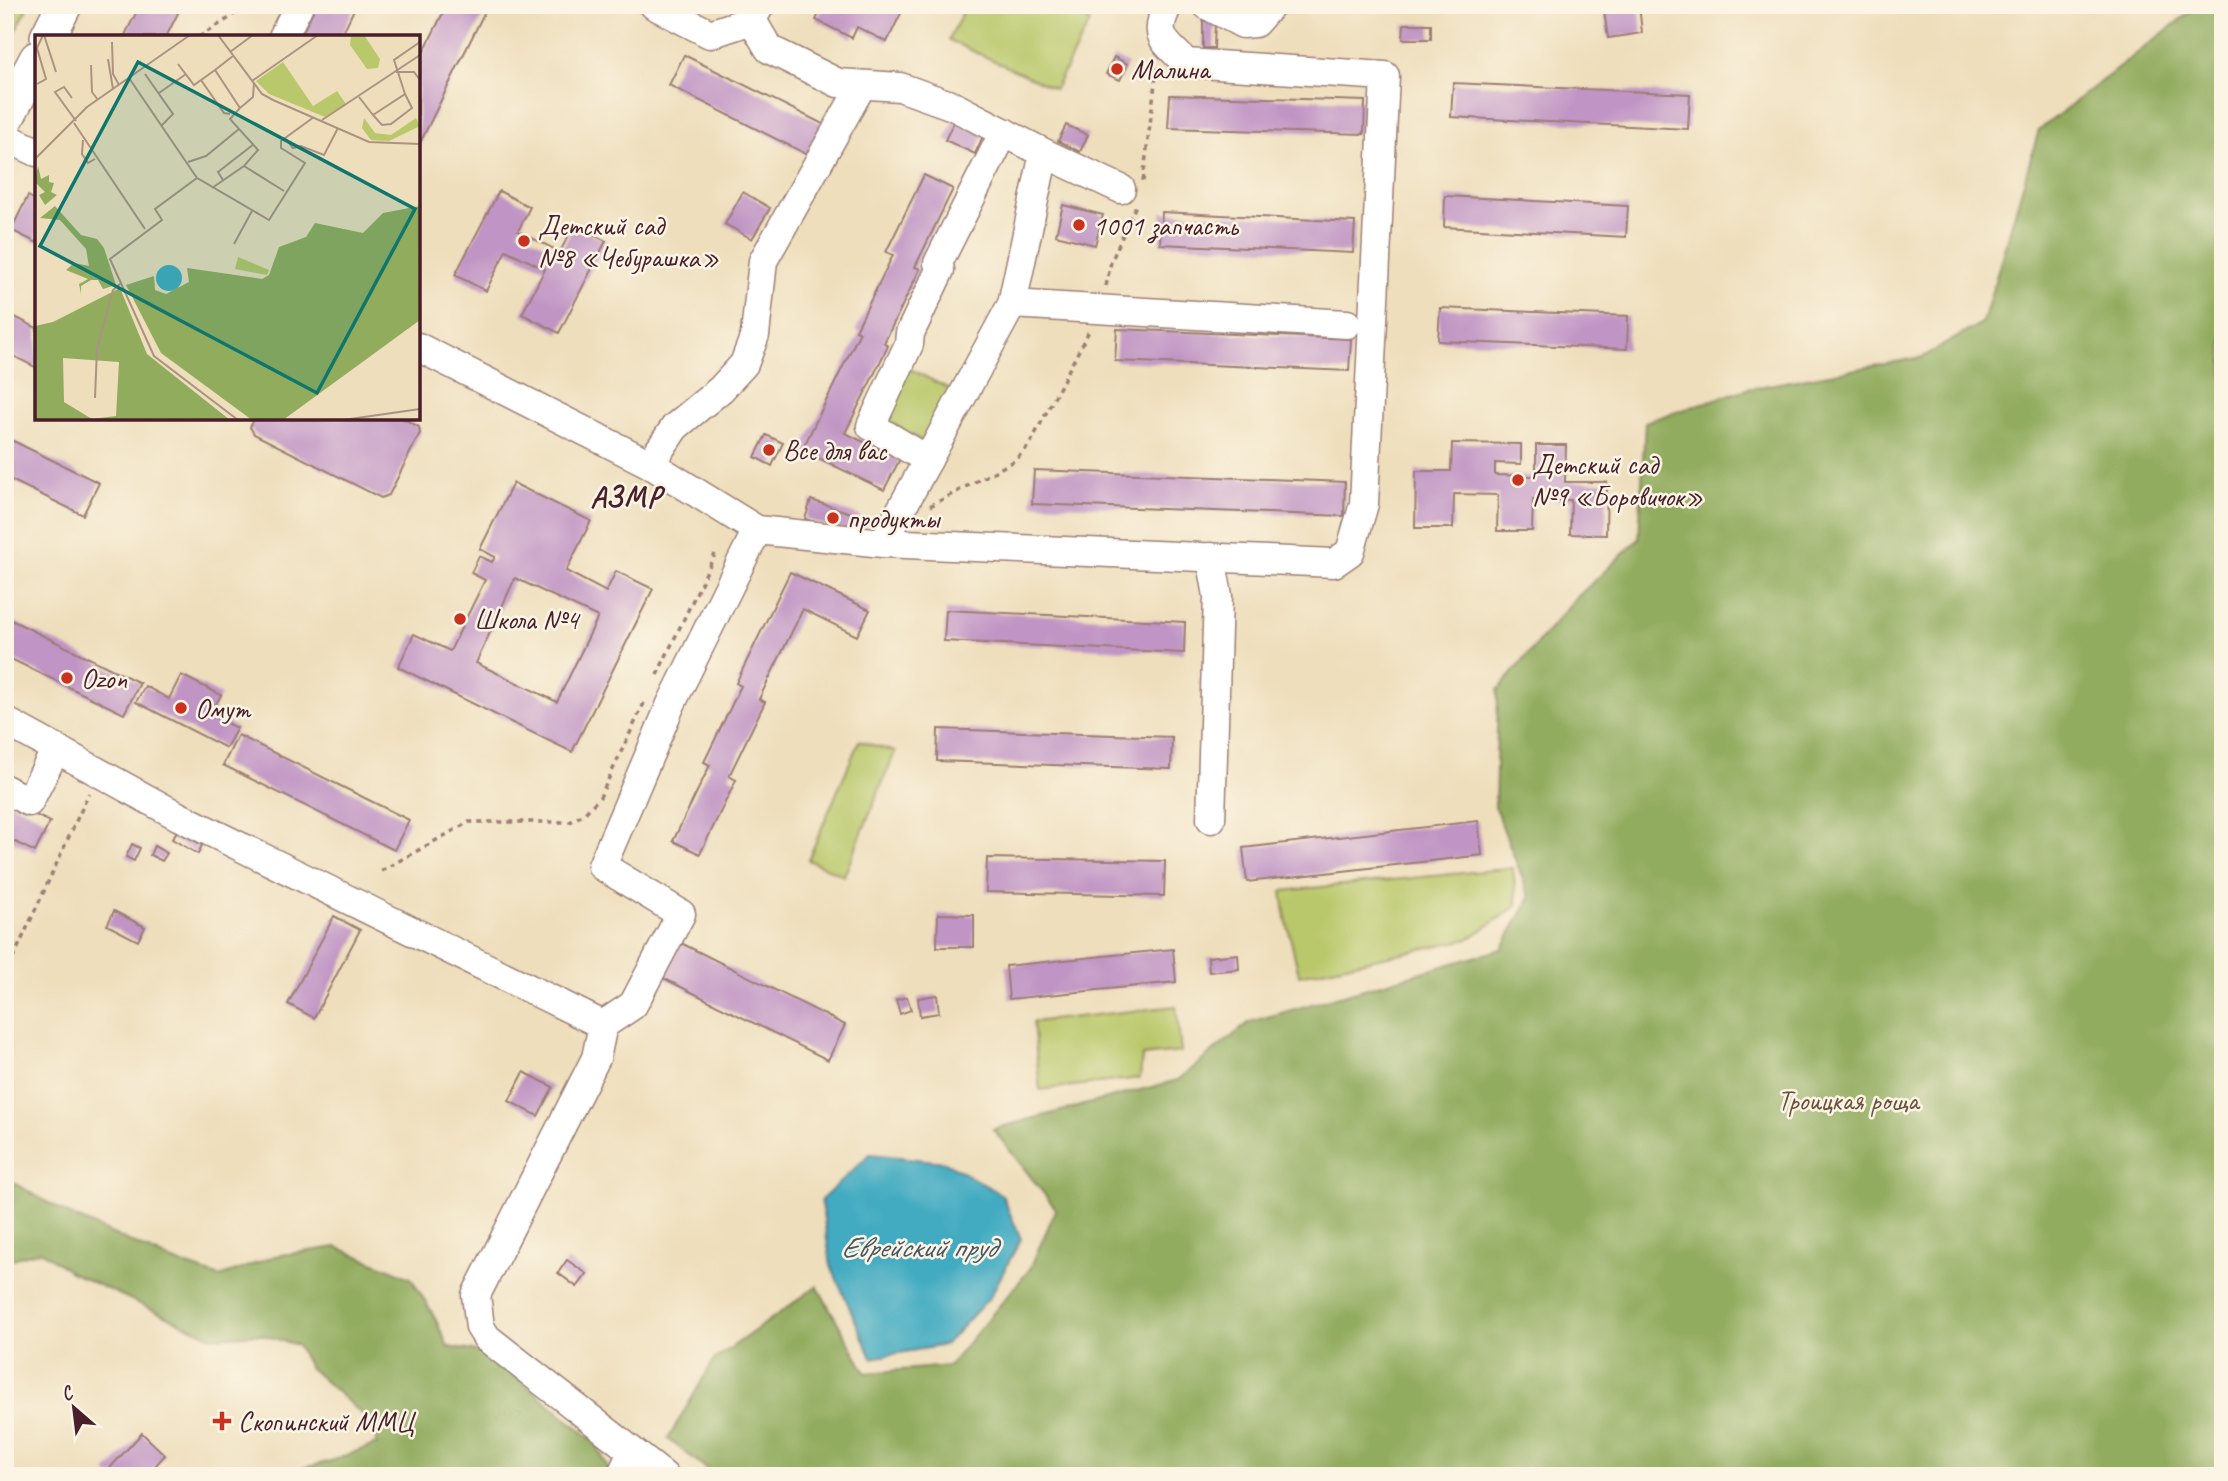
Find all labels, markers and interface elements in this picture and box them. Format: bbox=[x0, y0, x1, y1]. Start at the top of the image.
inset map bbox=[35, 35, 420, 420]
place label: Малина bbox=[1131, 52, 1212, 87]
marker: Малина bbox=[1109, 61, 1125, 77]
place label: Детский сад №8 «Чебурашка» bbox=[538, 208, 719, 275]
place label: 1001 запчасть bbox=[1093, 208, 1240, 244]
marker: 1001 запчасть bbox=[1071, 217, 1087, 233]
marker: Детский сад №8 «Чебурашка» bbox=[516, 233, 532, 249]
place label: Все для вас bbox=[783, 433, 887, 468]
marker: Все для вас bbox=[761, 442, 777, 458]
place label: Детский сад №9 «Боровичок» bbox=[1532, 447, 1703, 514]
marker: Детский сад №9 «Боровичок» bbox=[1510, 472, 1526, 488]
district label: АЗМР bbox=[590, 478, 665, 516]
place label: продукты bbox=[847, 501, 942, 536]
marker: продукты bbox=[825, 510, 841, 526]
place label: Школа №4 bbox=[474, 602, 581, 637]
marker: Школа №4 bbox=[452, 611, 468, 627]
place label: Ozon bbox=[81, 661, 127, 696]
marker: Ozon bbox=[59, 670, 75, 686]
place label: Омут bbox=[195, 691, 252, 726]
marker: Омут bbox=[173, 700, 189, 716]
park label: Троицкая роща bbox=[1777, 1083, 1921, 1118]
water label: Еврейский пруд bbox=[841, 1228, 1002, 1266]
north arrow bbox=[38, 1372, 108, 1442]
text: С bbox=[57, 1380, 79, 1407]
place label: Скопинский ММЦ bbox=[238, 1404, 416, 1439]
marker: Скопинский ММЦ bbox=[212, 1411, 232, 1431]

